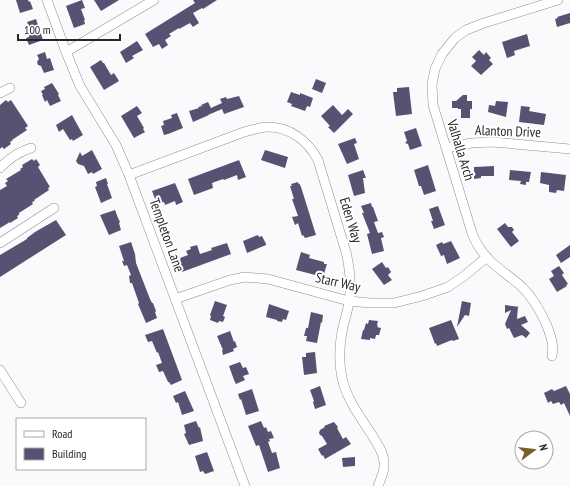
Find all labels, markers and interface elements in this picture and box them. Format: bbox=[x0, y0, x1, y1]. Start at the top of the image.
scale bar bbox=[18, 16, 120, 42]
text: 100 m bbox=[24, 22, 51, 37]
street label: Valhalla Arch bbox=[443, 116, 479, 183]
street label: Alanton Drive bbox=[475, 121, 541, 141]
street label: Eden Way bbox=[336, 195, 367, 246]
street label: Templeton Lane bbox=[145, 196, 189, 274]
street label: Starr Way bbox=[314, 268, 363, 296]
legend bbox=[16, 418, 146, 470]
text: Road bbox=[52, 426, 72, 441]
north arrow bbox=[514, 430, 554, 470]
text: N bbox=[536, 443, 551, 452]
text: Building bbox=[52, 446, 87, 461]

